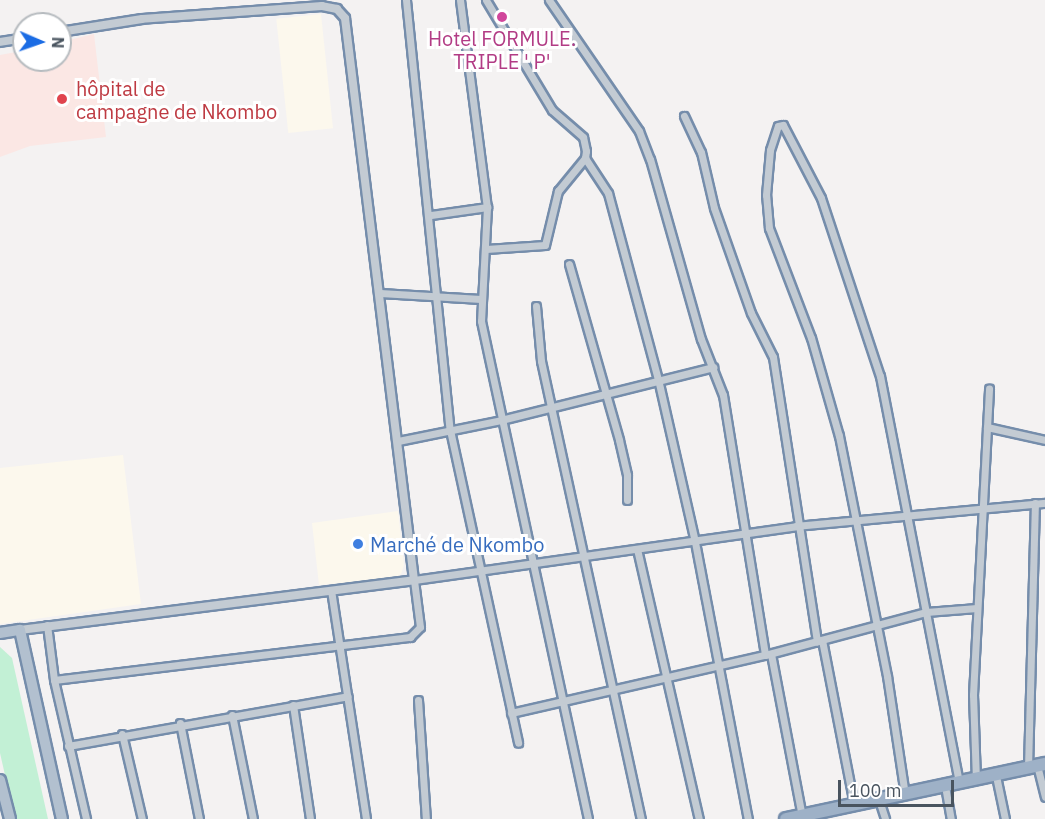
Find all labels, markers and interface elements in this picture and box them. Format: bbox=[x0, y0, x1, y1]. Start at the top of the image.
marker: Hotel FORMULE. TRIPLE ' P' bbox=[495, 10, 509, 24]
north arrow bbox=[12, 12, 72, 72]
place label: Hotel FORMULE. TRIPLE ' P' bbox=[428, 27, 576, 74]
text: N bbox=[48, 36, 68, 49]
place label: hôpital de campagne de Nkombo bbox=[76, 76, 277, 123]
marker: hôpital de campagne de Nkombo bbox=[53, 90, 71, 108]
place label: Marché de Nkombo bbox=[370, 532, 544, 556]
marker: Marché de Nkombo bbox=[351, 537, 365, 551]
scale bar bbox=[841, 768, 956, 806]
text: 100 m bbox=[849, 779, 901, 802]

